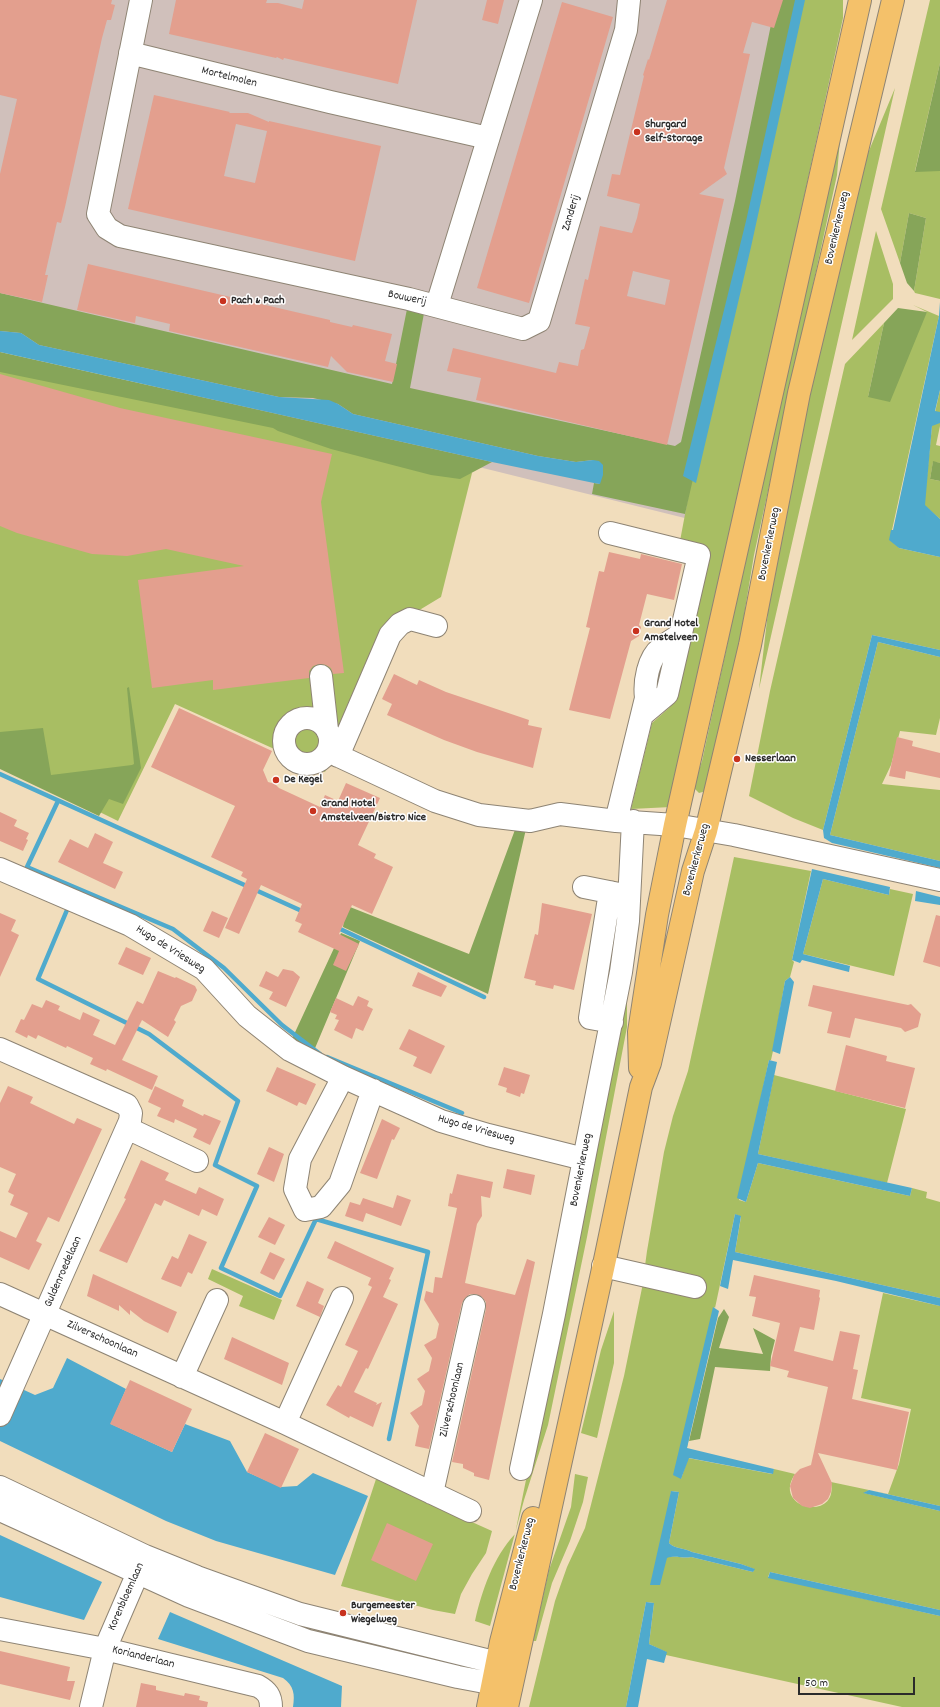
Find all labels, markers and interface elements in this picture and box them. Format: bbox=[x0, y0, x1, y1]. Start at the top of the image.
street label: Mortelmolen bbox=[200, 64, 258, 92]
place label: Shurgard Self-Storage bbox=[645, 118, 702, 146]
marker: Shurgard Self-Storage bbox=[632, 127, 642, 137]
street label: Bovenkerkerweg bbox=[823, 190, 853, 266]
street label: Zanderij bbox=[560, 193, 584, 233]
street label: Bouwerij bbox=[386, 288, 428, 310]
place label: Pach & Pach bbox=[231, 294, 285, 308]
marker: Pach & Pach bbox=[218, 296, 228, 306]
street label: Bovenkerkerweg bbox=[756, 506, 784, 582]
place label: Grand Hotel Amstelveen bbox=[644, 617, 698, 645]
marker: Grand Hotel Amstelveen bbox=[631, 626, 641, 636]
place label: Nesserlaan bbox=[745, 752, 796, 766]
marker: Nesserlaan bbox=[732, 754, 742, 764]
place label: De Kegel bbox=[284, 773, 322, 787]
marker: De Kegel bbox=[271, 775, 281, 785]
place label: Grand Hotel Amstelveen/Bistro Nice bbox=[321, 797, 426, 825]
marker: Grand Hotel Amstelveen/Bistro Nice bbox=[308, 806, 318, 816]
street label: Bovenkerkerweg bbox=[680, 822, 714, 898]
street label: Hugo de Vriesweg bbox=[133, 923, 207, 977]
street label: Hugo de Vriesweg bbox=[436, 1112, 516, 1148]
street label: Bovenkerkerweg bbox=[568, 1132, 596, 1208]
street label: Guldenroedelaan bbox=[42, 1234, 86, 1310]
street label: Zilverschoonlaan bbox=[64, 1318, 140, 1362]
street label: Zilverschoonlaan bbox=[437, 1361, 469, 1439]
street label: Bovenkerkerweg bbox=[507, 1516, 539, 1592]
street label: Korenbloemlaan bbox=[106, 1561, 148, 1633]
place label: Burgemeester Wiegelweg bbox=[351, 1599, 415, 1627]
marker: Burgemeester Wiegelweg bbox=[338, 1608, 348, 1618]
street label: Korianderlaan bbox=[110, 1643, 176, 1673]
scale bar bbox=[800, 1669, 917, 1695]
text: 50 m bbox=[805, 1675, 828, 1692]

